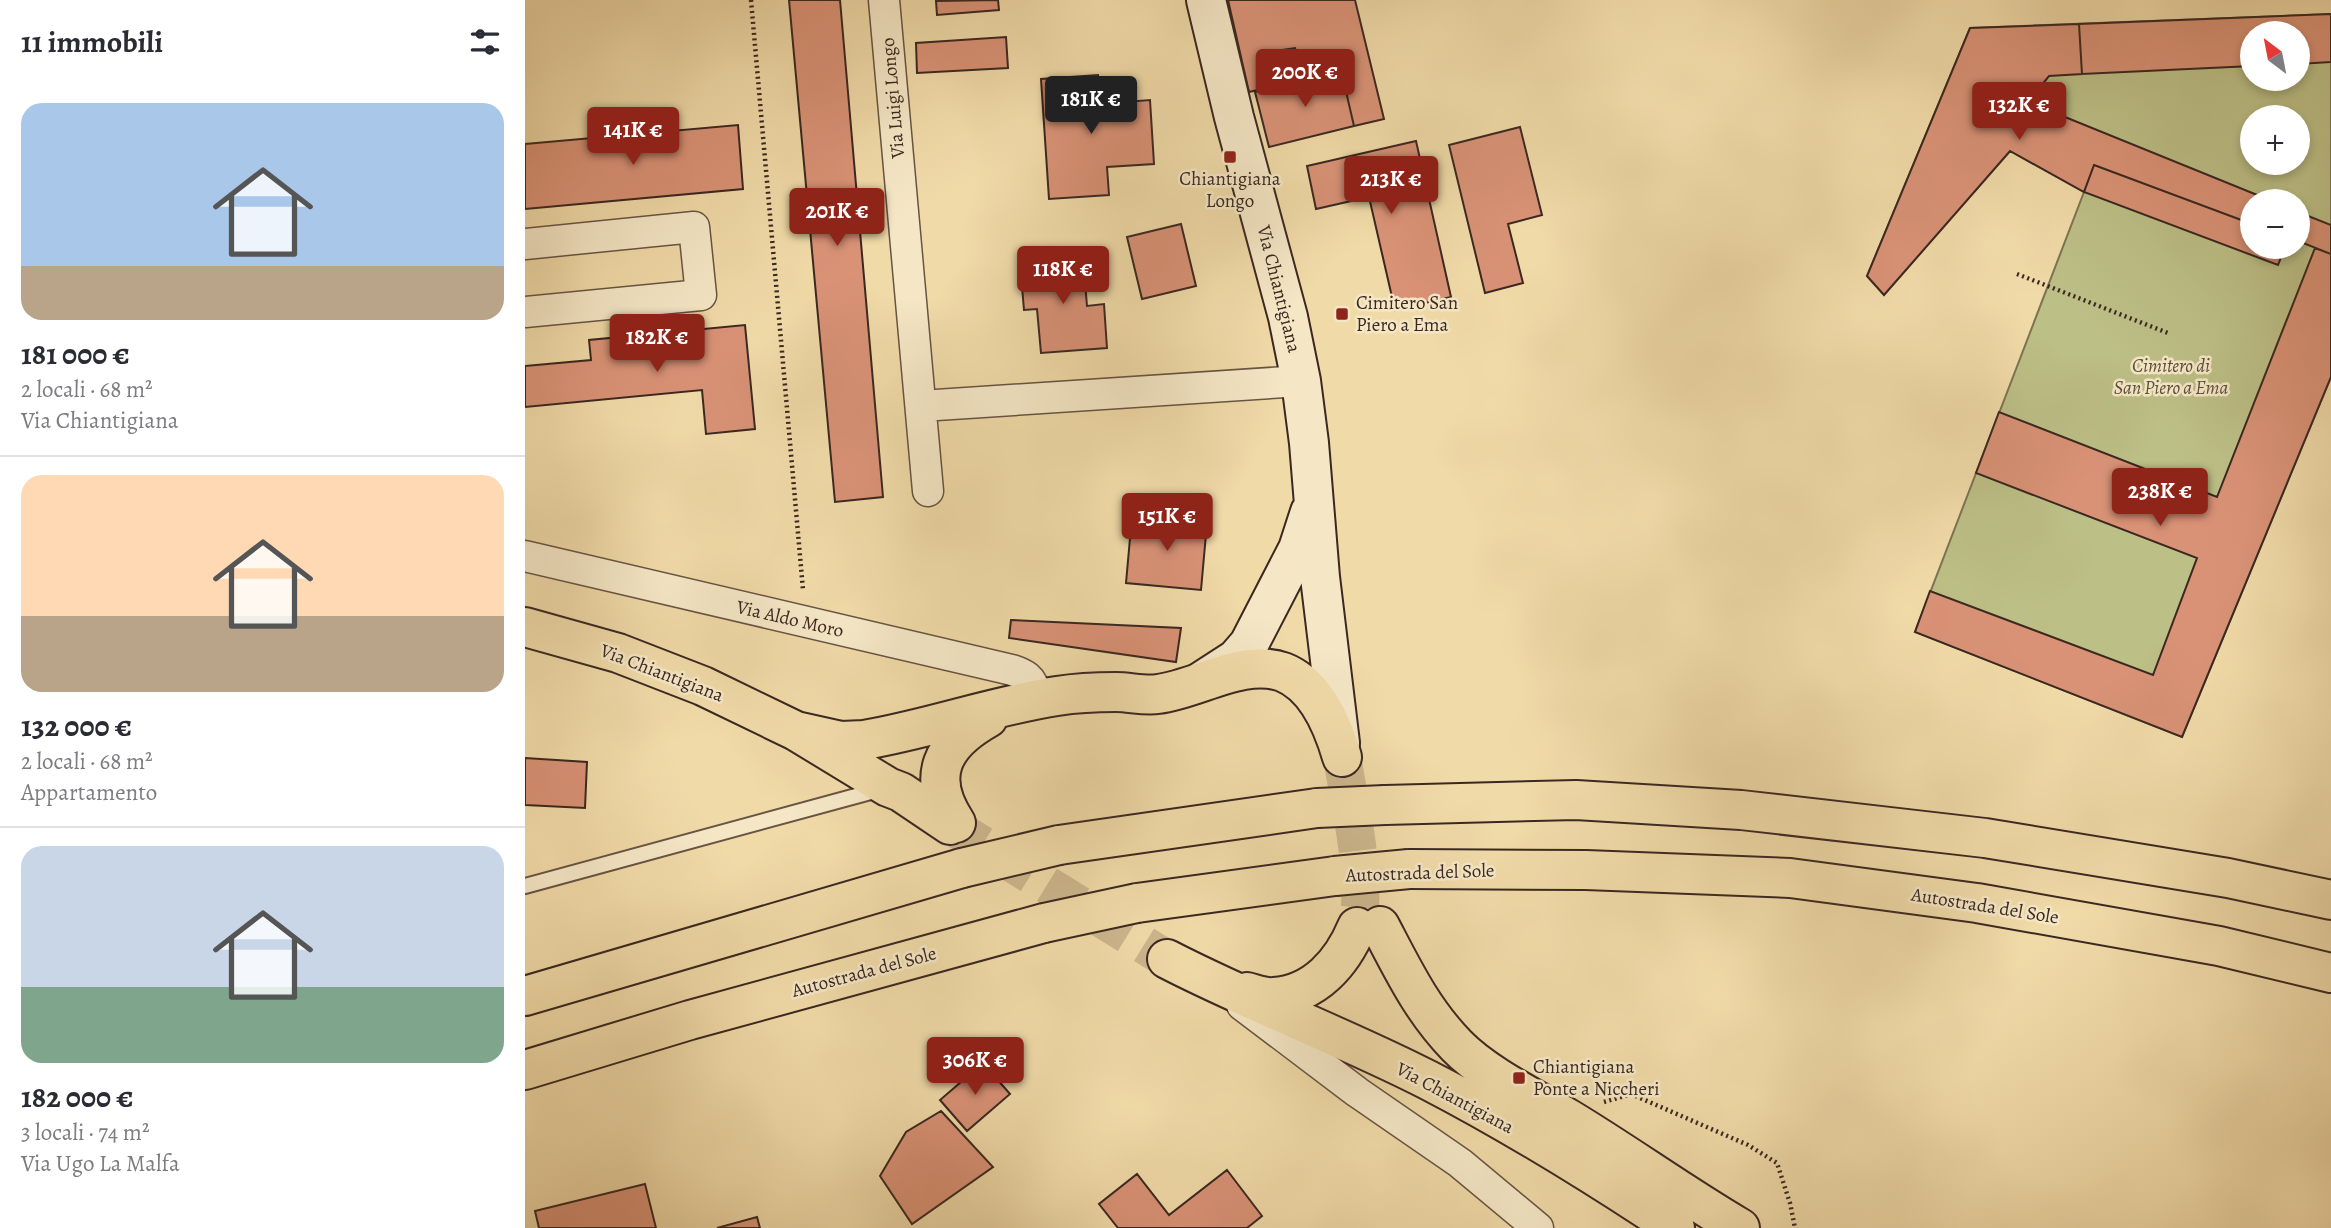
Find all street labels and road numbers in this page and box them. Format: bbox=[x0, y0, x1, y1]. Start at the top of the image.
street label: Via Luigi Longo bbox=[875, 36, 911, 161]
street label: Via Chiantigiana bbox=[1250, 222, 1307, 355]
street label: Via Aldo Moro bbox=[733, 594, 846, 644]
street label: Via Chiantigiana bbox=[596, 637, 728, 708]
street label: Autostrada del Sole bbox=[1344, 857, 1495, 889]
street label: Autostrada del Sole bbox=[1908, 881, 2061, 930]
street label: Autostrada del Sole bbox=[788, 940, 939, 1004]
street label: Via Chiantigiana bbox=[1391, 1056, 1519, 1140]

